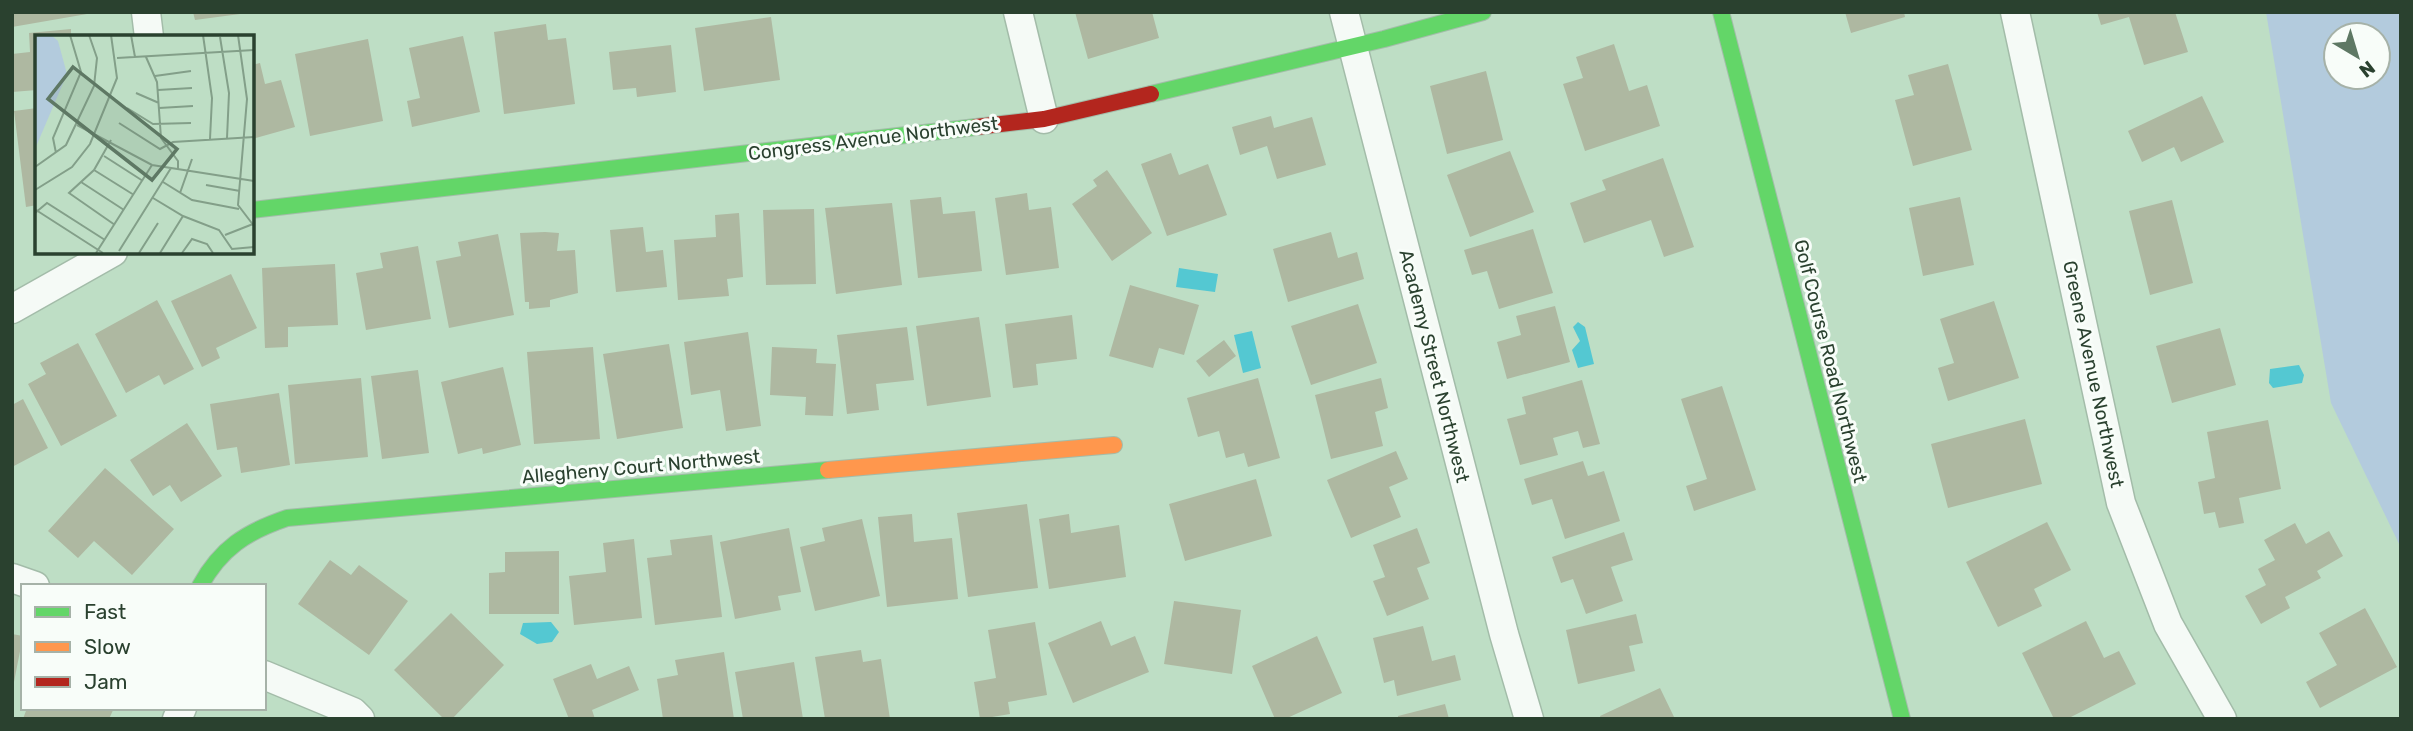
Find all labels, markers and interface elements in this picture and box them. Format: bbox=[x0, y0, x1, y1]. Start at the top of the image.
north arrow bbox=[2322, 21, 2392, 91]
inset map bbox=[35, 35, 254, 254]
text: N bbox=[2355, 56, 2380, 82]
street label: Congress Avenue Northwest bbox=[747, 112, 1000, 165]
street label: Golf Course Road Northwest bbox=[1789, 237, 1872, 486]
street label: Academy Street Northwest bbox=[1394, 247, 1475, 486]
street label: Greene Avenue Northwest bbox=[2058, 258, 2129, 490]
street label: Allegheny Court Northwest bbox=[521, 445, 762, 488]
legend bbox=[21, 584, 266, 710]
text: Fast bbox=[84, 599, 126, 624]
text: Slow bbox=[84, 634, 131, 659]
text: Jam bbox=[84, 669, 128, 694]

